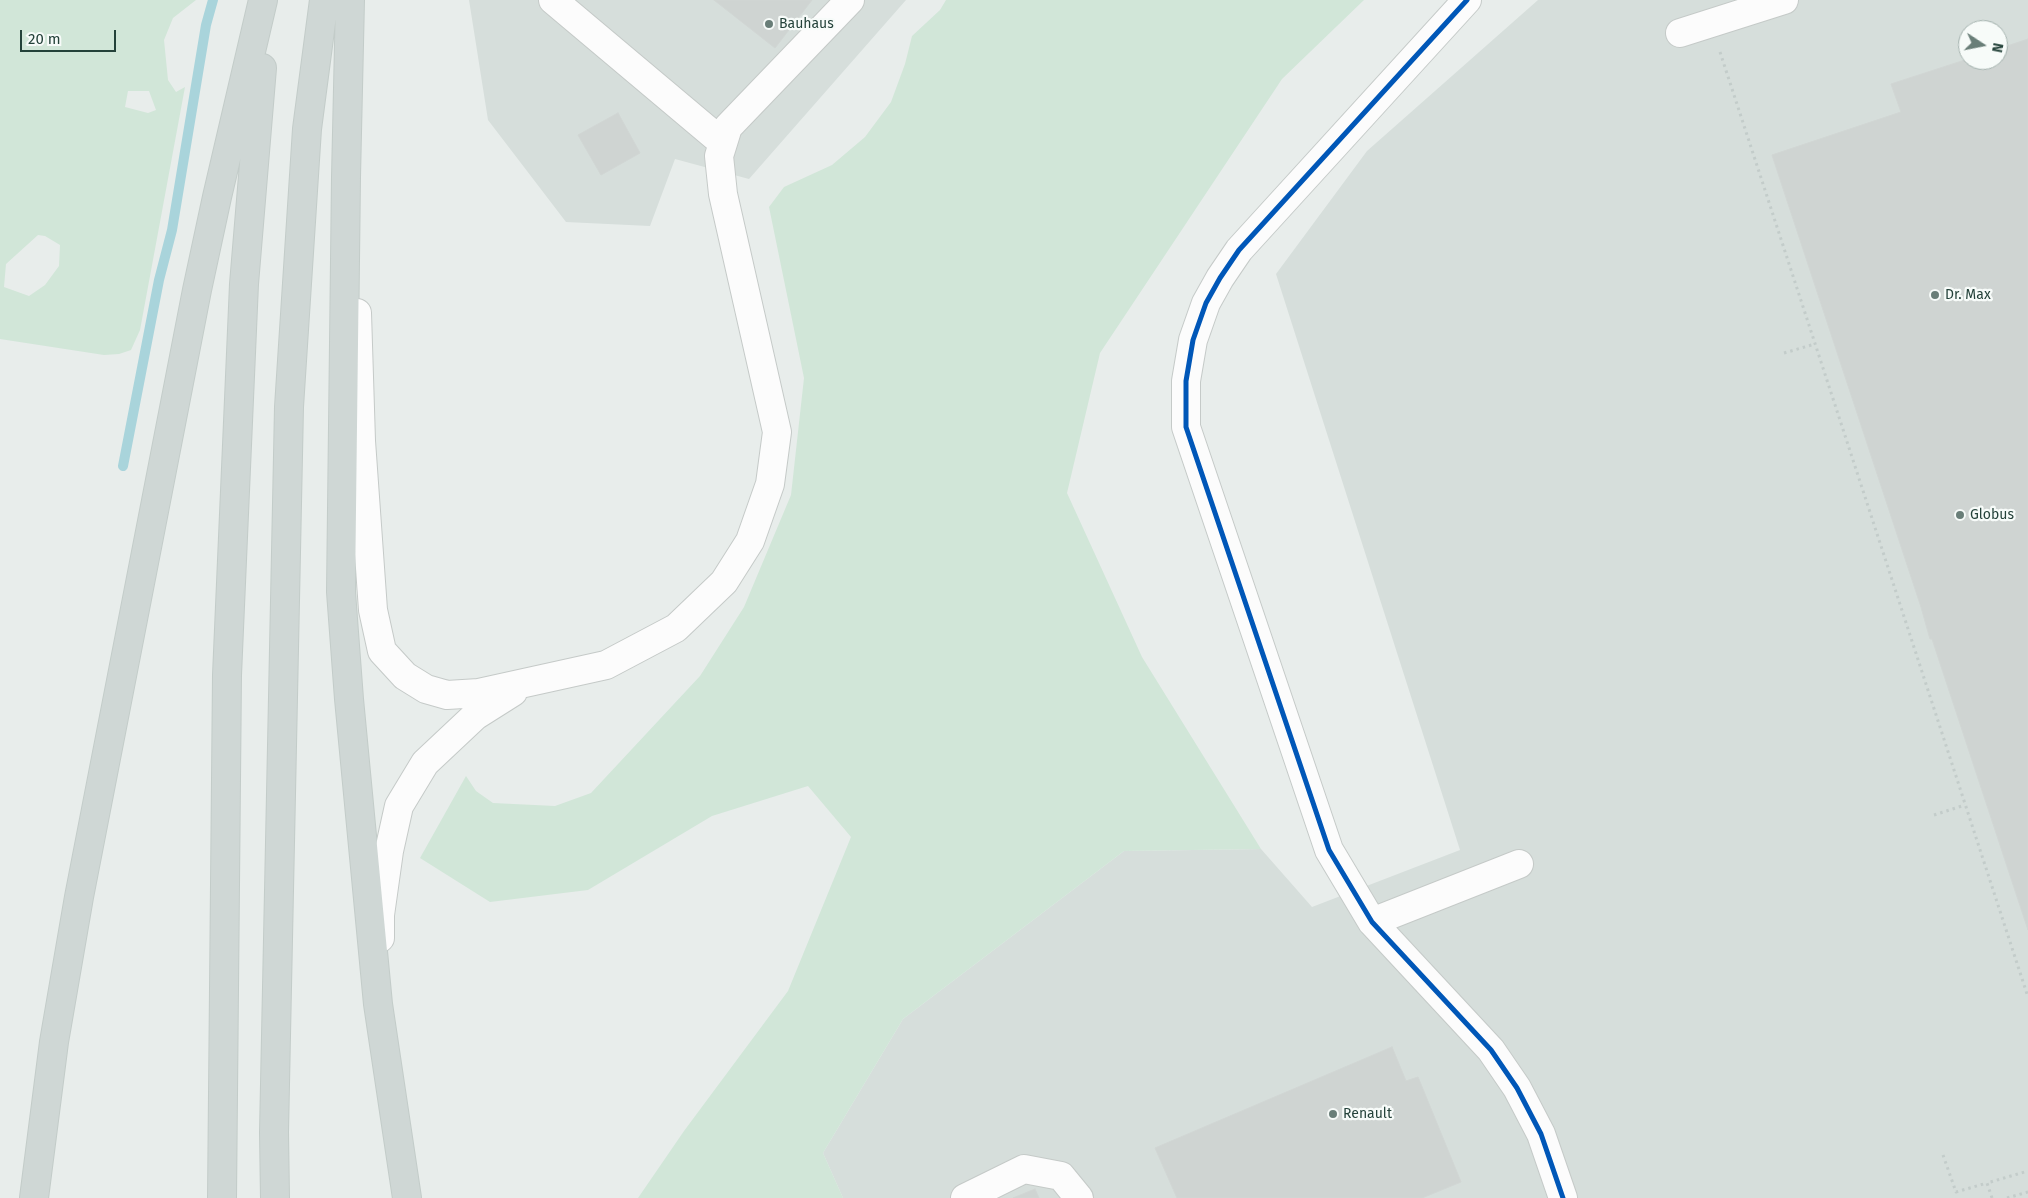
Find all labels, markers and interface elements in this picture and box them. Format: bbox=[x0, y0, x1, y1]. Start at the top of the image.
place label: Bauhaus bbox=[779, 16, 834, 32]
marker: Bauhaus bbox=[763, 18, 775, 30]
scale bar bbox=[22, 20, 119, 52]
north arrow bbox=[1958, 20, 2008, 70]
text: 20 m bbox=[28, 30, 61, 48]
text: N bbox=[1988, 42, 2006, 54]
place label: Dr. Max bbox=[1945, 287, 1991, 303]
marker: Dr. Max bbox=[1929, 289, 1941, 301]
place label: Globus bbox=[1970, 507, 2014, 523]
marker: Globus bbox=[1954, 509, 1966, 521]
place label: Renault bbox=[1343, 1106, 1392, 1122]
marker: Renault bbox=[1327, 1108, 1339, 1120]

